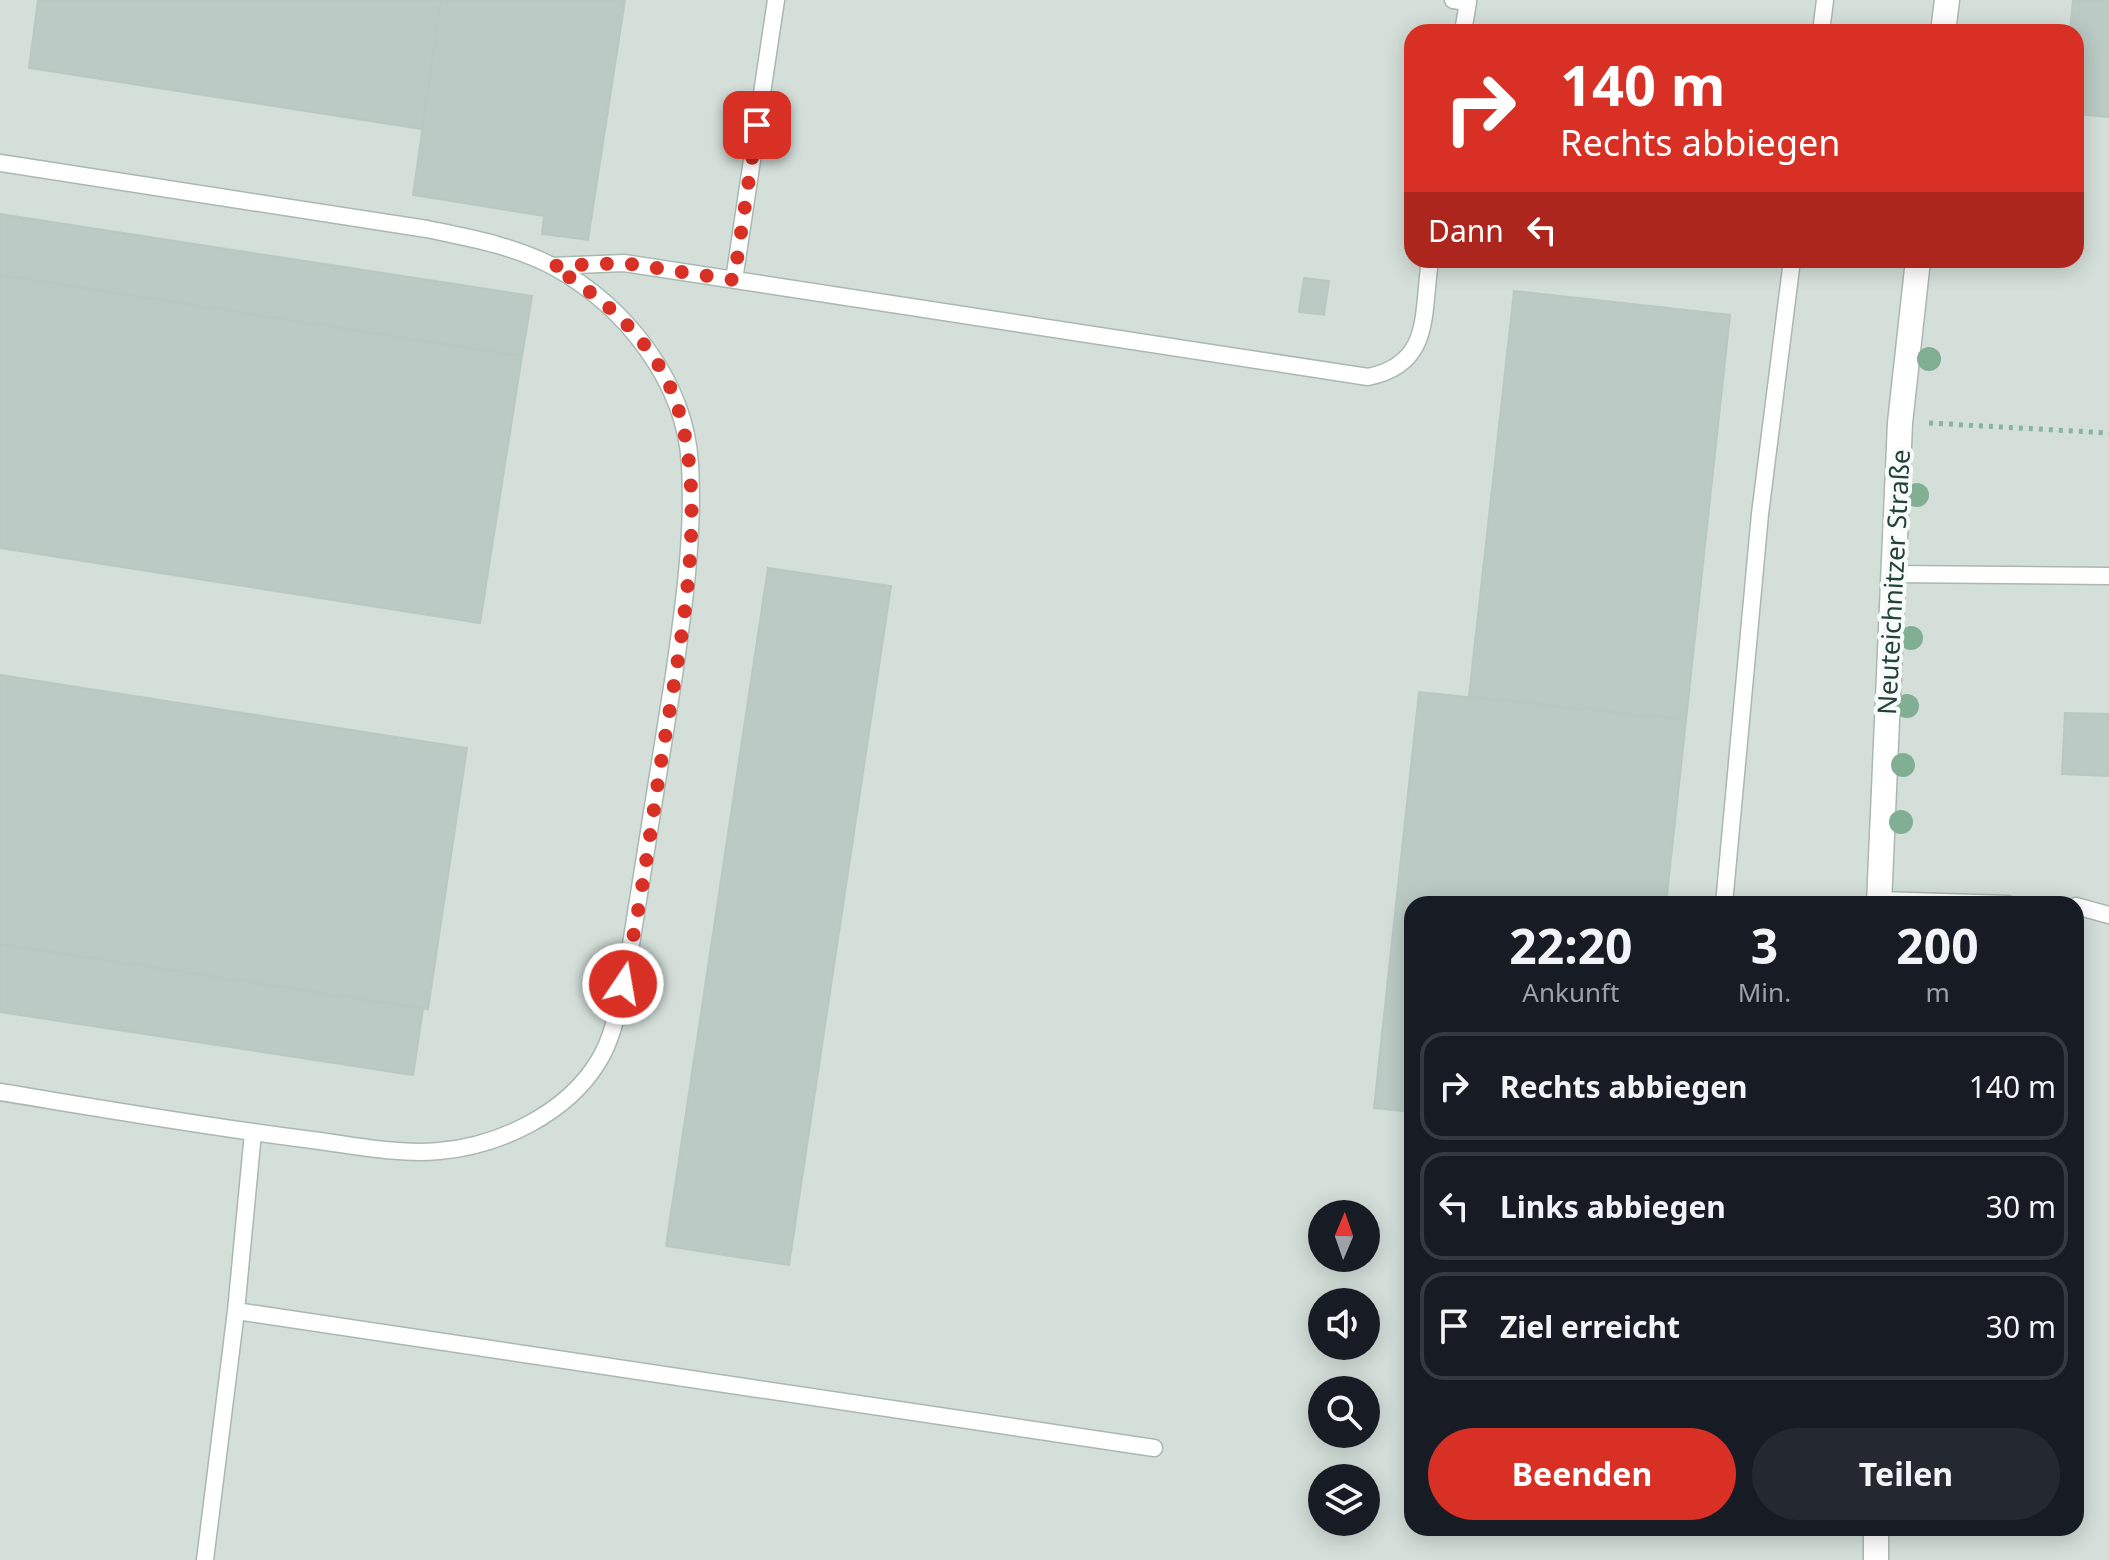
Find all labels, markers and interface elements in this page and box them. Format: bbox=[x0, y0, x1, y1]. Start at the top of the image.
text: 140 m bbox=[1560, 46, 1725, 122]
icon: right bbox=[1428, 56, 1532, 160]
pin bbox=[723, 91, 791, 159]
icon: arrive bbox=[735, 103, 779, 147]
text: Rechts abbiegen bbox=[1560, 118, 1841, 167]
icon: left bbox=[1520, 208, 1564, 252]
text: Dann bbox=[1428, 210, 1504, 251]
street label: Neuteichnitzer Straße bbox=[1868, 448, 1918, 716]
text: 22:20 bbox=[1509, 913, 1633, 978]
text: 3 bbox=[1751, 913, 1778, 978]
text: 200 bbox=[1896, 913, 1979, 978]
position arrow bbox=[581, 942, 665, 1026]
text: Ankunft bbox=[1522, 974, 1619, 1010]
text: Min. bbox=[1738, 974, 1791, 1010]
text: m bbox=[1925, 974, 1950, 1010]
icon: right bbox=[1432, 1064, 1476, 1108]
text: Rechts abbiegen bbox=[1500, 1066, 1748, 1107]
text: 140 m bbox=[1969, 1066, 2056, 1107]
icon: left bbox=[1432, 1184, 1476, 1228]
text: Links abbiegen bbox=[1500, 1186, 1726, 1227]
text: 30 m bbox=[1986, 1186, 2056, 1227]
north arrow bbox=[1308, 1200, 1380, 1272]
map controls bbox=[1308, 1200, 1380, 1536]
button: sound bbox=[1308, 1288, 1380, 1360]
icon: arrive bbox=[1432, 1304, 1476, 1348]
text: Ziel erreicht bbox=[1500, 1306, 1680, 1347]
text: 30 m bbox=[1986, 1306, 2056, 1347]
button: search bbox=[1308, 1376, 1380, 1448]
button: Beenden bbox=[1428, 1428, 1736, 1520]
button: Teilen bbox=[1752, 1428, 2060, 1520]
button: layers bbox=[1308, 1464, 1380, 1536]

